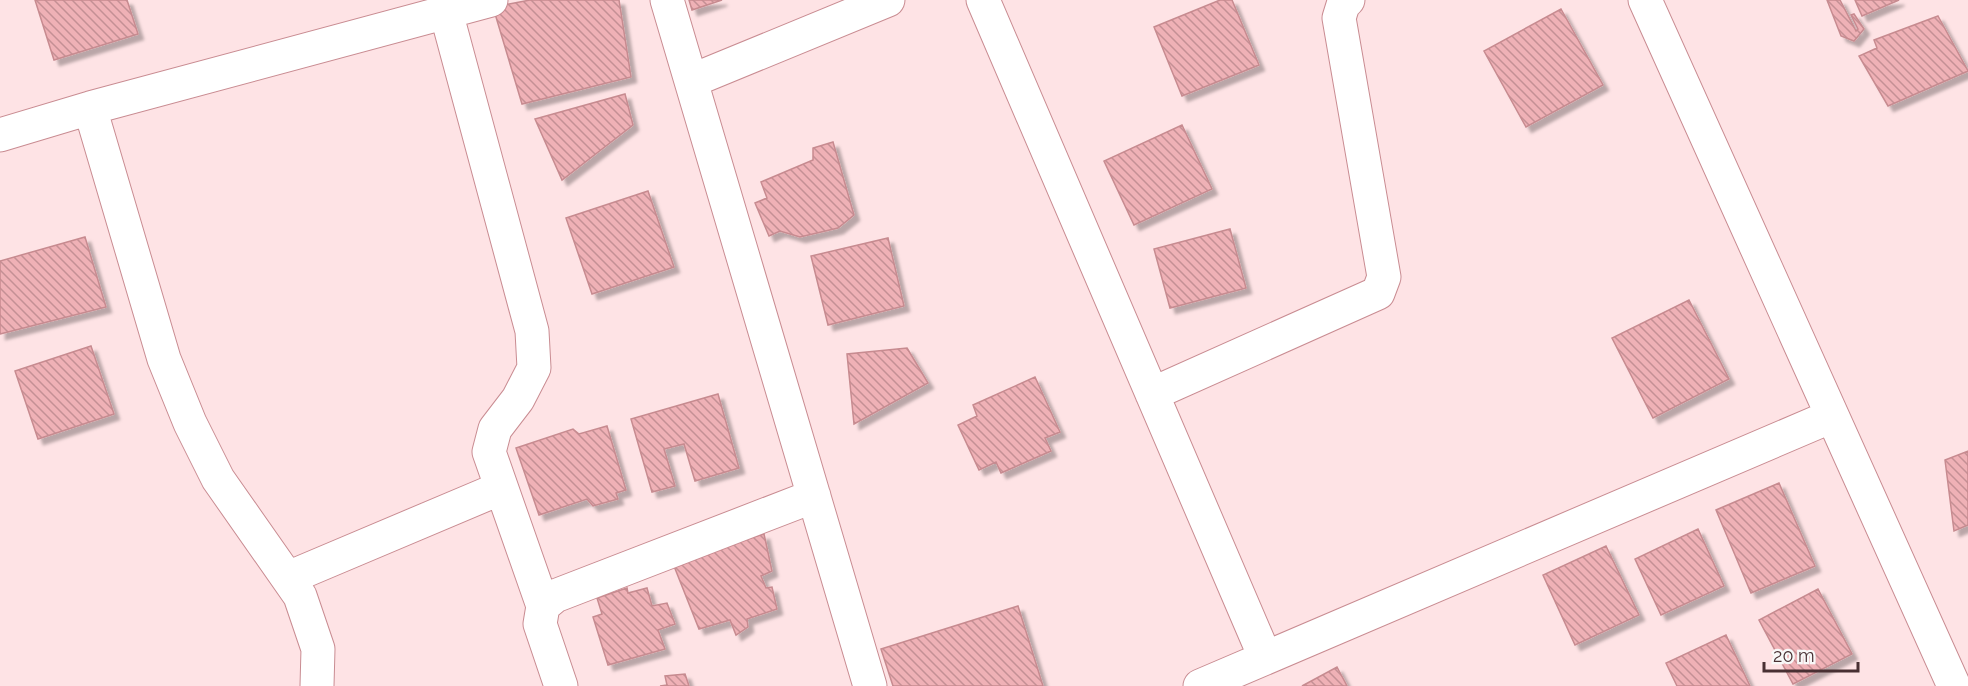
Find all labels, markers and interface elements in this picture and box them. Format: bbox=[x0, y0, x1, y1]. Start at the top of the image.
scale bar bbox=[1764, 635, 1858, 673]
text: 20 m bbox=[1773, 645, 1815, 666]

